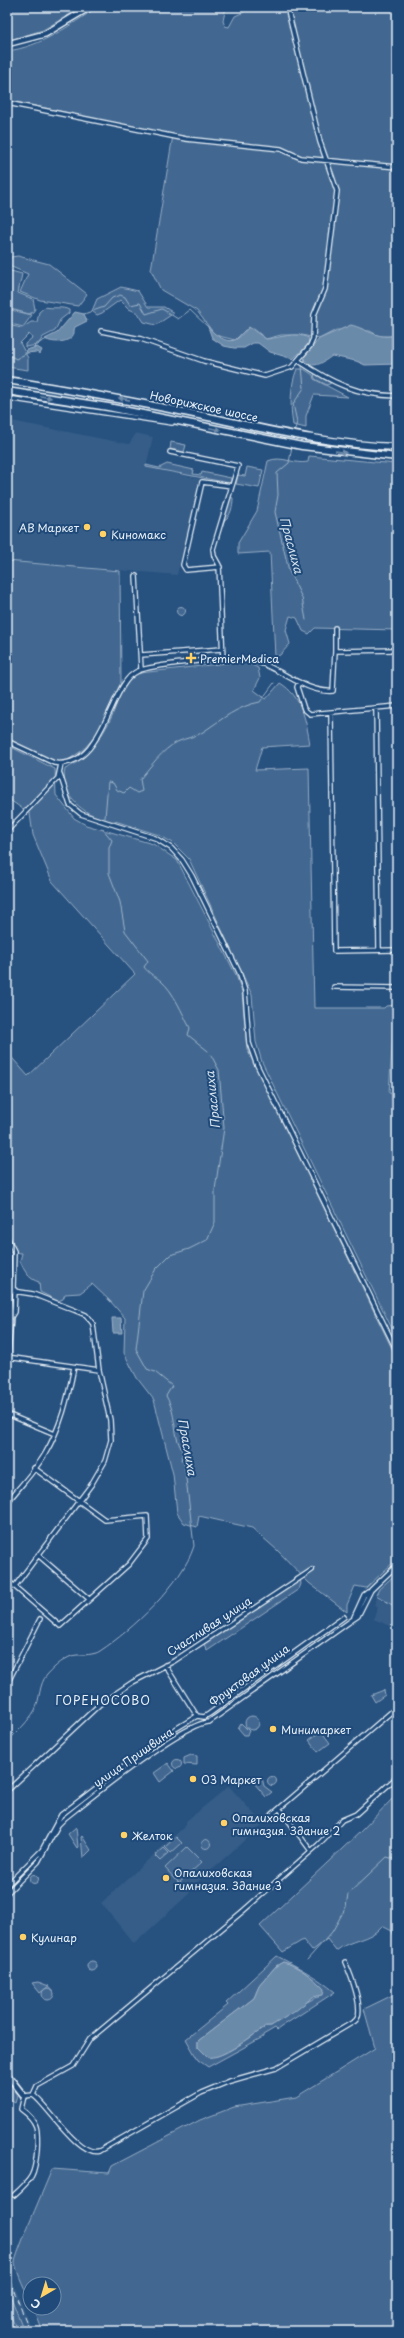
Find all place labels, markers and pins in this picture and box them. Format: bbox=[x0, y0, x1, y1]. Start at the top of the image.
place label: АВ Маркет bbox=[19, 519, 80, 536]
marker: АВ Маркет bbox=[82, 522, 92, 532]
place label: Киномакс bbox=[111, 526, 166, 543]
marker: Киномакс bbox=[98, 529, 108, 539]
place label: PremierMedica bbox=[200, 650, 279, 667]
marker: PremierMedica bbox=[185, 652, 197, 664]
place label: Минимаркет bbox=[281, 1721, 352, 1738]
marker: Минимаркет bbox=[268, 1724, 278, 1734]
place label: О3 Маркет bbox=[201, 1771, 262, 1788]
marker: О3 Маркет bbox=[188, 1774, 198, 1784]
place label: Опалиховская гимназия. Здание 2 bbox=[232, 1809, 341, 1839]
marker: Опалиховская гимназия. Здание 2 bbox=[219, 1818, 229, 1828]
place label: Желток bbox=[132, 1827, 173, 1844]
marker: Желток bbox=[119, 1830, 129, 1840]
place label: Опалиховская гимназия. Здание 3 bbox=[174, 1864, 282, 1894]
marker: Опалиховская гимназия. Здание 3 bbox=[161, 1873, 171, 1883]
place label: Кулинар bbox=[31, 1929, 77, 1946]
marker: Кулинар bbox=[18, 1932, 28, 1942]

